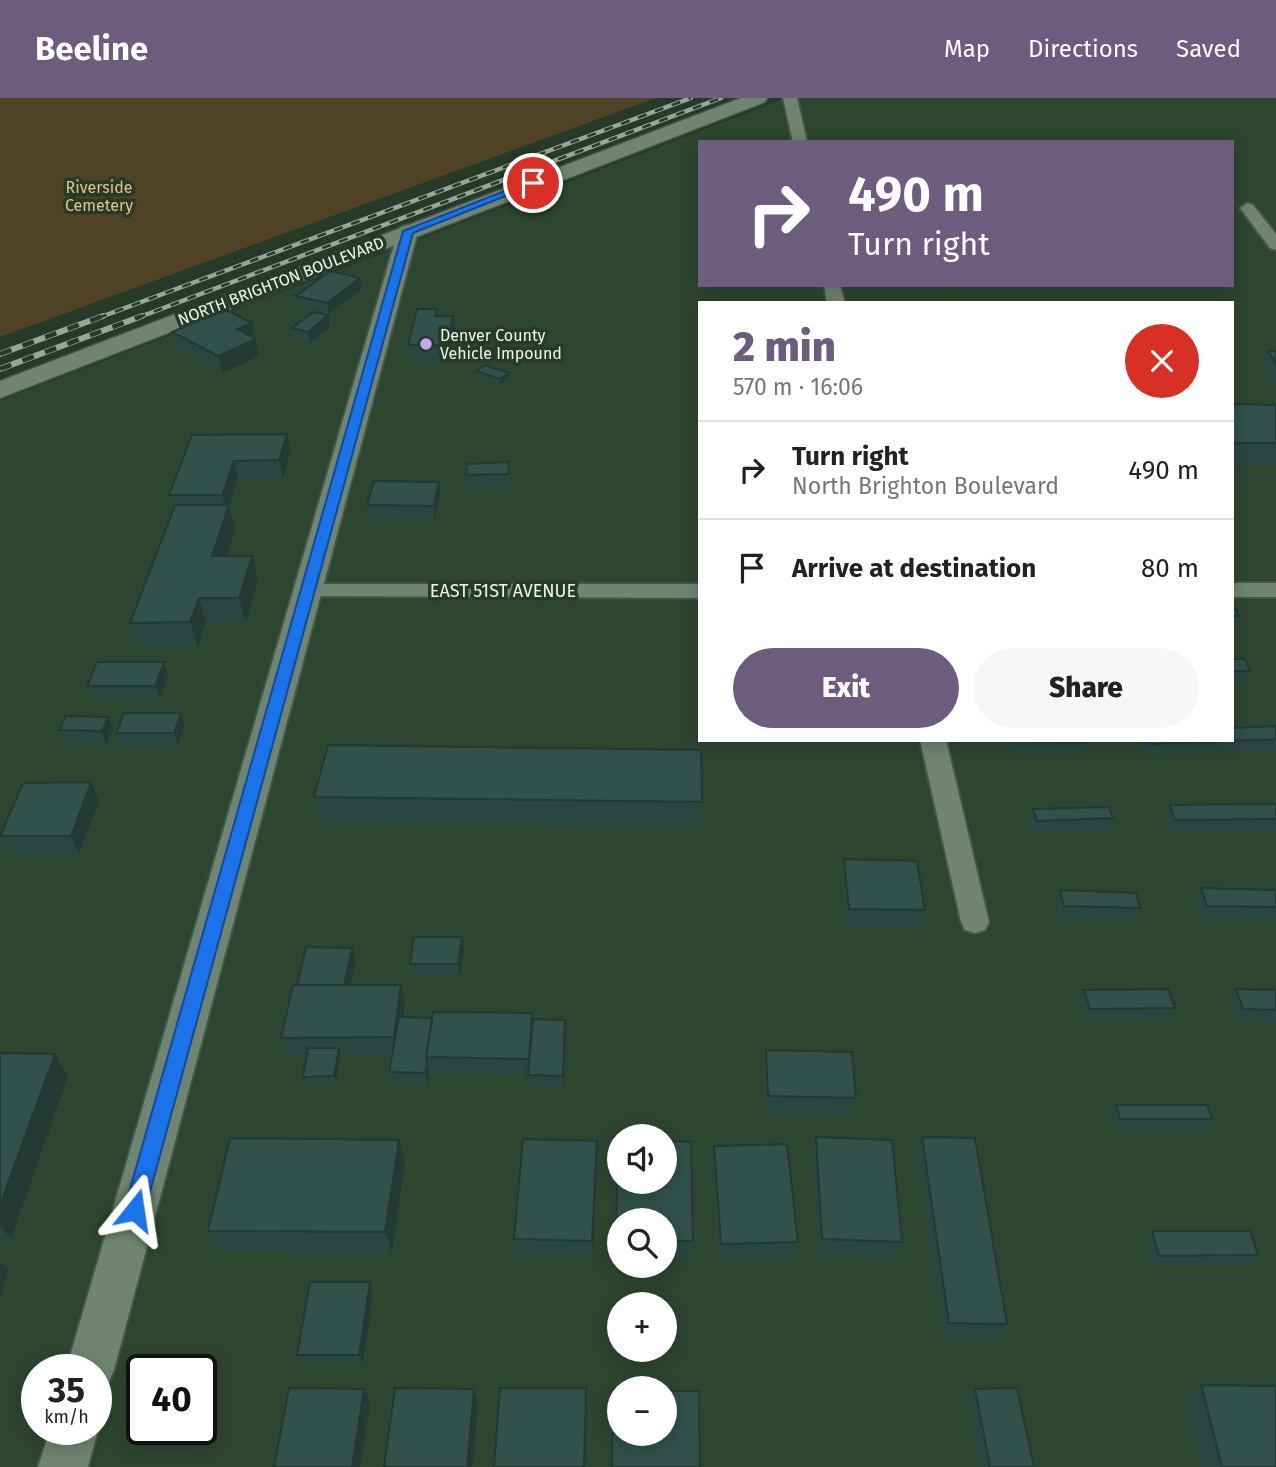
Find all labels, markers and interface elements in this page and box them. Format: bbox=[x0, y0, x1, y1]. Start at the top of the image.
text: Beeline bbox=[35, 29, 148, 69]
text: Map bbox=[944, 35, 990, 63]
text: Directions bbox=[1028, 35, 1138, 63]
text: Saved bbox=[1176, 35, 1241, 63]
pin bbox=[503, 153, 563, 213]
icon: arrive bbox=[514, 164, 552, 202]
text: 490 m bbox=[848, 165, 984, 224]
icon: right bbox=[733, 168, 824, 259]
park label: Riverside Cemetery bbox=[65, 178, 133, 215]
text: Turn right bbox=[848, 225, 990, 263]
street label: NORTH BRIGHTON BOULEVARD bbox=[175, 233, 387, 329]
text: 2 min bbox=[733, 322, 836, 372]
button: close bbox=[1125, 324, 1199, 398]
place label: Denver County Vehicle Impound bbox=[440, 326, 562, 363]
marker: Denver County Vehicle Impound bbox=[418, 336, 434, 352]
text: 570 m · 16:06 bbox=[733, 373, 863, 401]
text: Turn right bbox=[792, 441, 909, 472]
icon: right bbox=[733, 451, 771, 489]
text: 490 m bbox=[1128, 455, 1199, 486]
text: North Brighton Boulevard bbox=[792, 472, 1059, 500]
icon: arrive bbox=[733, 549, 771, 587]
text: Arrive at destination bbox=[792, 553, 1036, 584]
text: 80 m bbox=[1141, 553, 1199, 584]
street label: EAST 51ST AVENUE bbox=[430, 580, 576, 602]
button: Exit bbox=[733, 648, 959, 728]
button: Share bbox=[973, 648, 1199, 728]
map controls bbox=[607, 1124, 677, 1446]
button: sound bbox=[607, 1124, 677, 1194]
position arrow bbox=[98, 1173, 172, 1247]
button: search bbox=[607, 1208, 677, 1278]
button: + bbox=[607, 1292, 677, 1362]
speed limit sign: 40 bbox=[126, 1354, 217, 1445]
text: 35 bbox=[48, 1369, 85, 1411]
button: − bbox=[607, 1376, 677, 1446]
text: km/h bbox=[44, 1406, 89, 1428]

